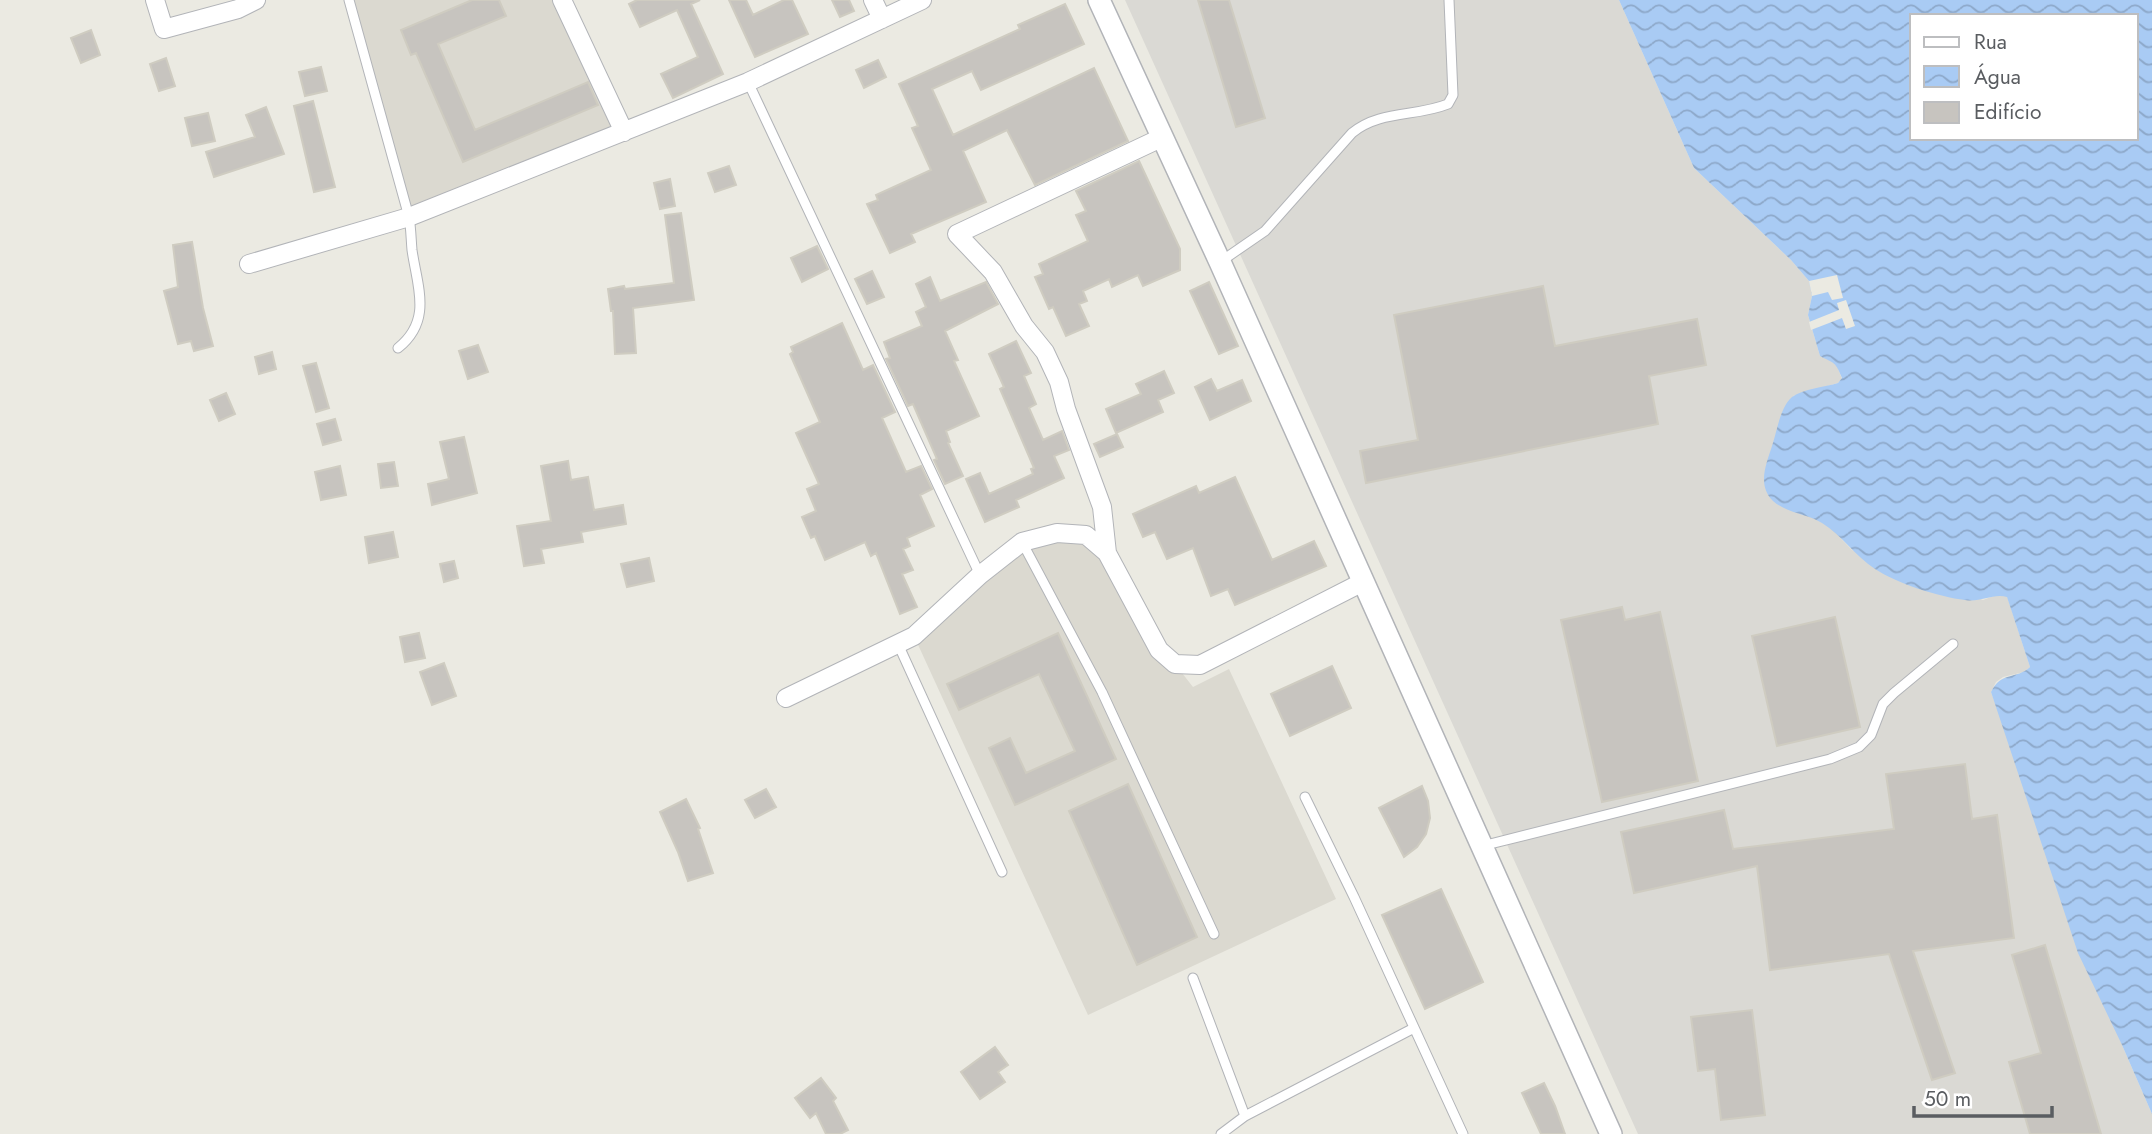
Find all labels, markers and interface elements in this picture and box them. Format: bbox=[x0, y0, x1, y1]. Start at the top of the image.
legend bbox=[1910, 14, 2138, 140]
text: Rua bbox=[1974, 27, 2007, 57]
text: Água bbox=[1974, 62, 2021, 92]
text: Edifício bbox=[1974, 97, 2041, 127]
scale bar bbox=[1914, 1074, 2052, 1118]
text: 50 m bbox=[1924, 1084, 1971, 1114]

